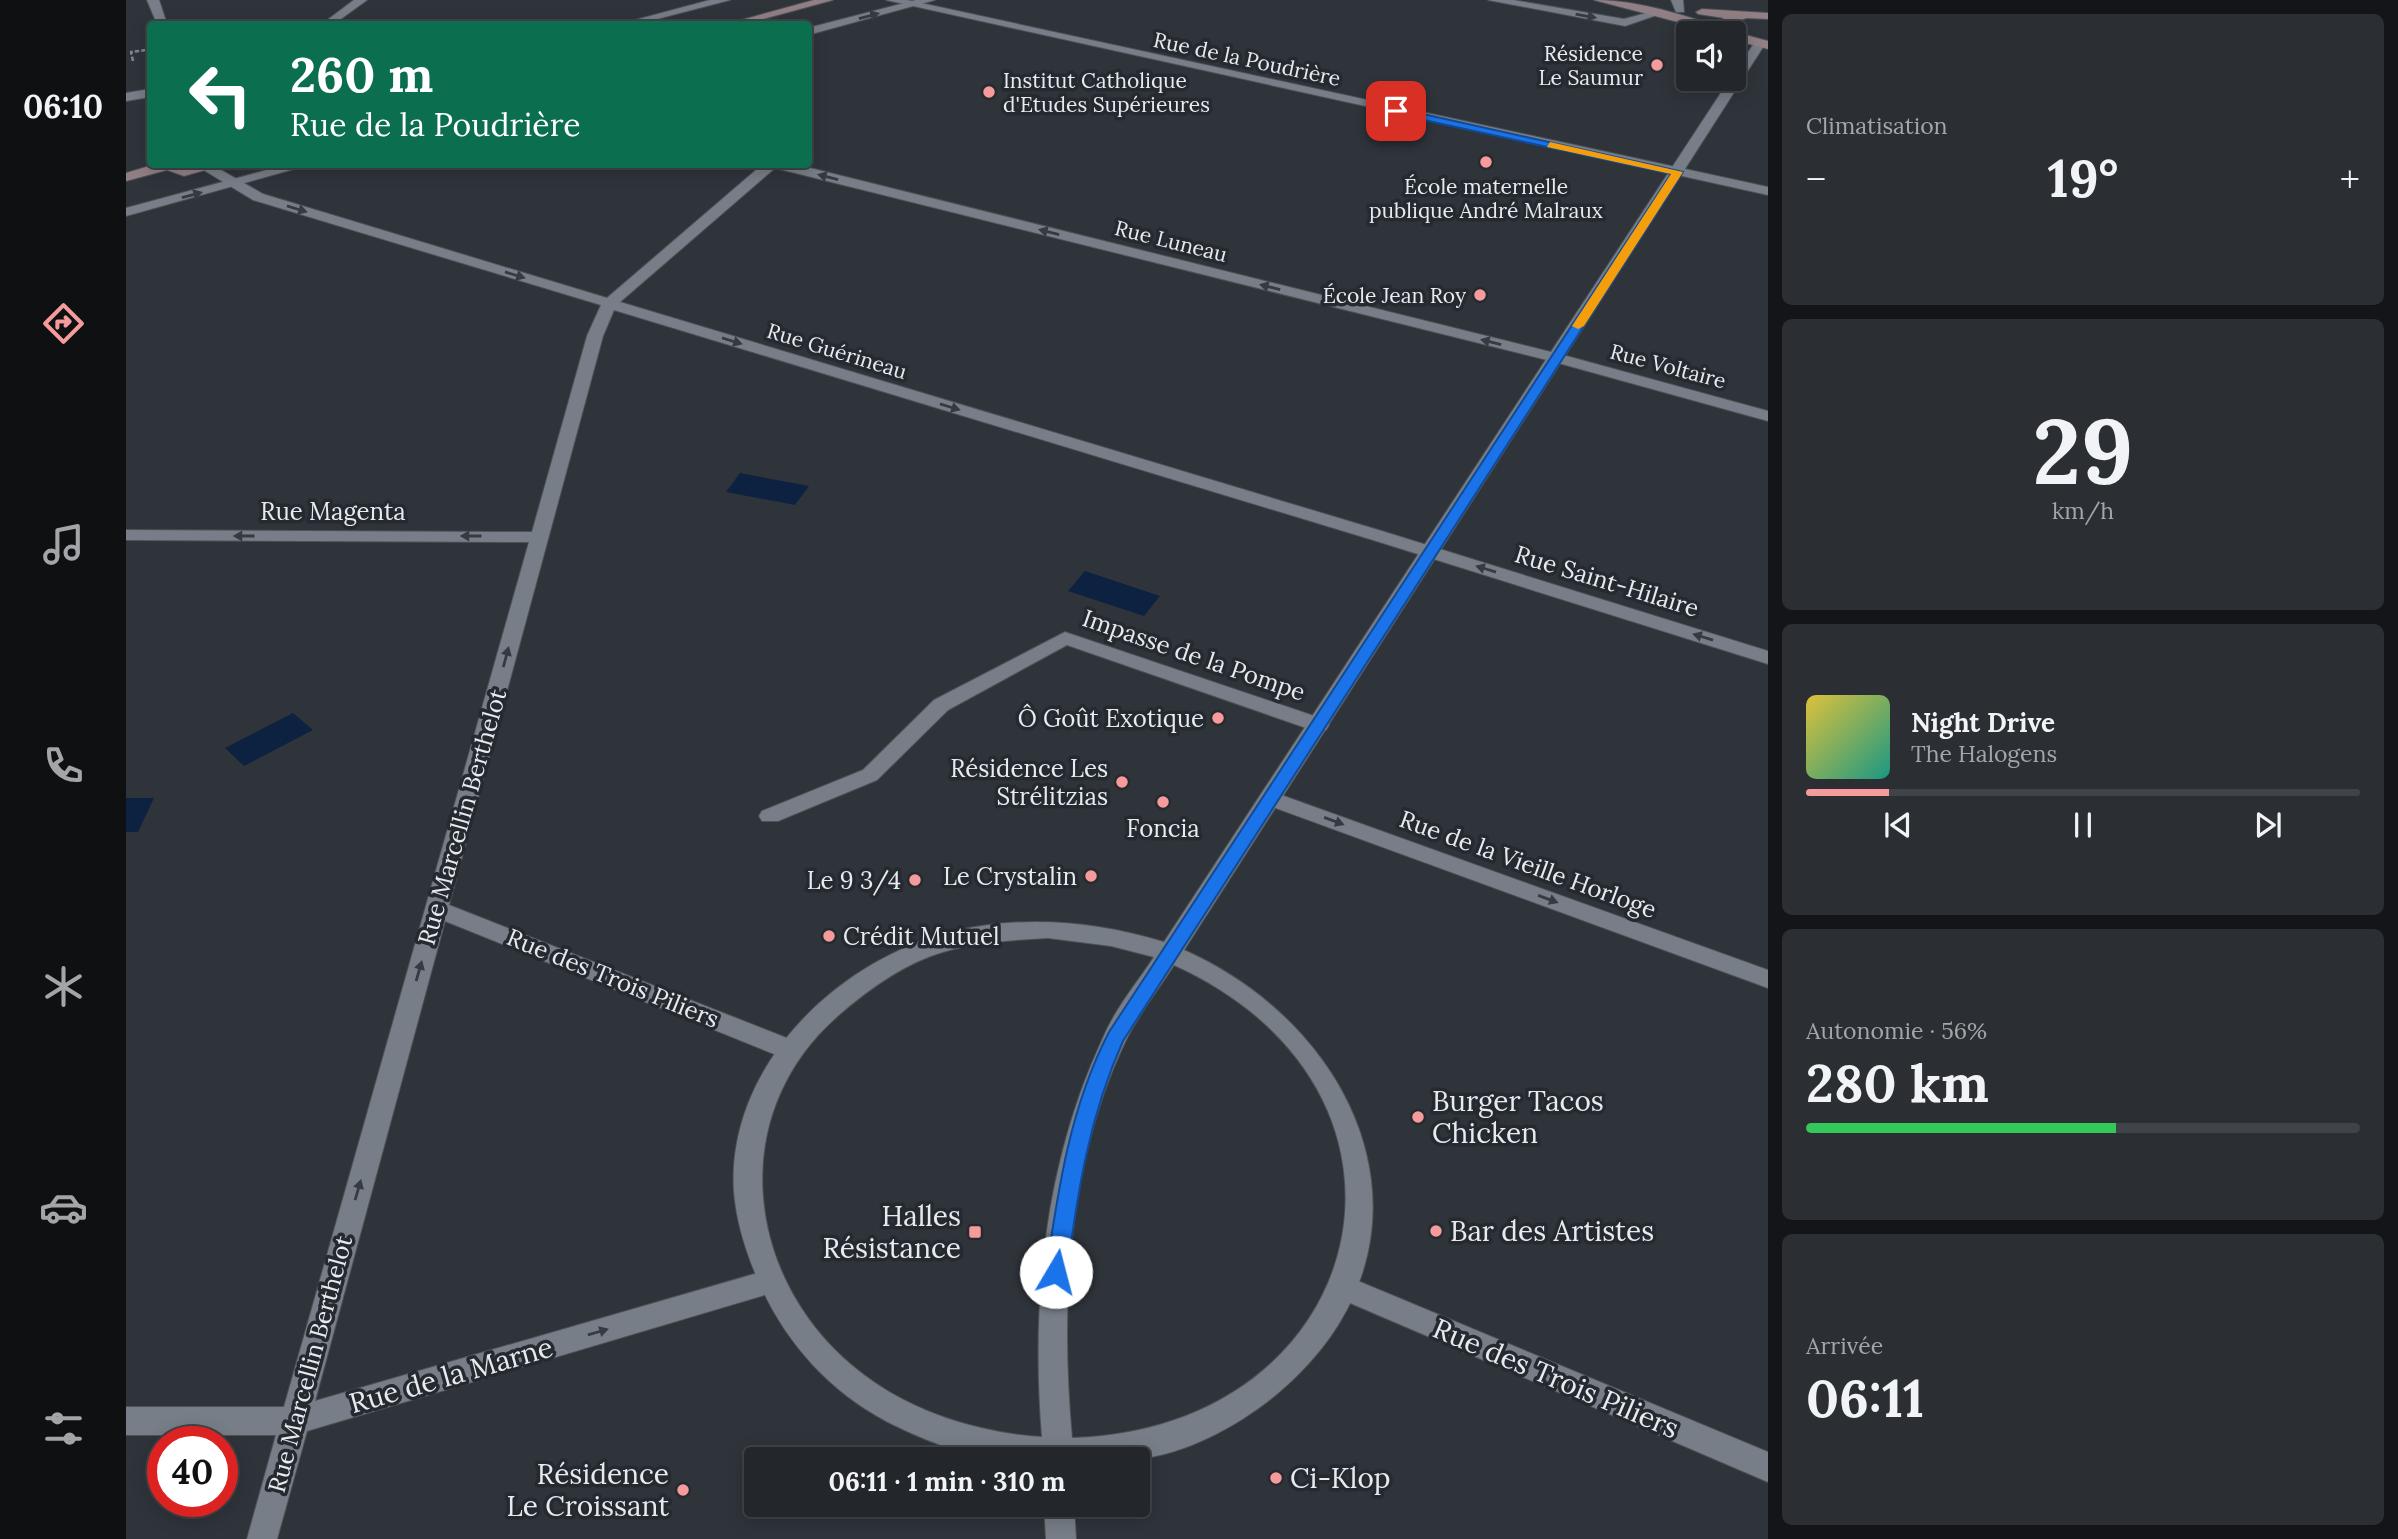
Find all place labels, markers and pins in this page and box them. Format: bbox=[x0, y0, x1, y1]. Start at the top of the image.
place label: Résidence Le Saumur bbox=[1538, 40, 1643, 91]
marker: Résidence Le Saumur bbox=[1649, 57, 1665, 73]
place label: Institut Catholique d'Etudes Supérieures bbox=[1003, 67, 1210, 118]
pin bbox=[1366, 81, 1426, 141]
marker: Institut Catholique d'Etudes Supérieures bbox=[981, 84, 997, 100]
marker: École maternelle publique André Malraux bbox=[1478, 154, 1494, 170]
place label: École maternelle publique André Malraux bbox=[1369, 173, 1603, 224]
place label: École Jean Roy bbox=[1323, 282, 1466, 309]
marker: École Jean Roy bbox=[1472, 287, 1488, 303]
place label: Ô Goût Exotique bbox=[1018, 703, 1204, 734]
marker: Ô Goût Exotique bbox=[1210, 710, 1226, 726]
place label: Résidence Les Strélitzias bbox=[950, 753, 1108, 812]
marker: Résidence Les Strélitzias bbox=[1114, 774, 1130, 790]
marker: Foncia bbox=[1155, 794, 1171, 810]
place label: Foncia bbox=[1126, 813, 1200, 844]
place label: Le Crystalin bbox=[943, 861, 1077, 892]
place label: Le 9 3/4 bbox=[807, 865, 901, 896]
marker: Le Crystalin bbox=[1083, 868, 1099, 884]
marker: Le 9 3/4 bbox=[907, 872, 923, 888]
place label: Crédit Mutuel bbox=[843, 921, 999, 952]
marker: Crédit Mutuel bbox=[821, 928, 837, 944]
place label: Burger Tacos Chicken bbox=[1432, 1083, 1604, 1151]
marker: Burger Tacos Chicken bbox=[1410, 1109, 1426, 1125]
place label: Halles Résistance bbox=[822, 1198, 961, 1266]
place label: Bar des Artistes bbox=[1450, 1213, 1654, 1249]
marker: Bar des Artistes bbox=[1428, 1223, 1444, 1239]
marker: Halles Résistance bbox=[967, 1224, 983, 1240]
place label: Résidence Le Croissant bbox=[507, 1456, 669, 1524]
place label: Ci-Klop bbox=[1290, 1460, 1391, 1496]
marker: Ci-Klop bbox=[1268, 1470, 1284, 1486]
marker: Résidence Le Croissant bbox=[675, 1482, 691, 1498]

